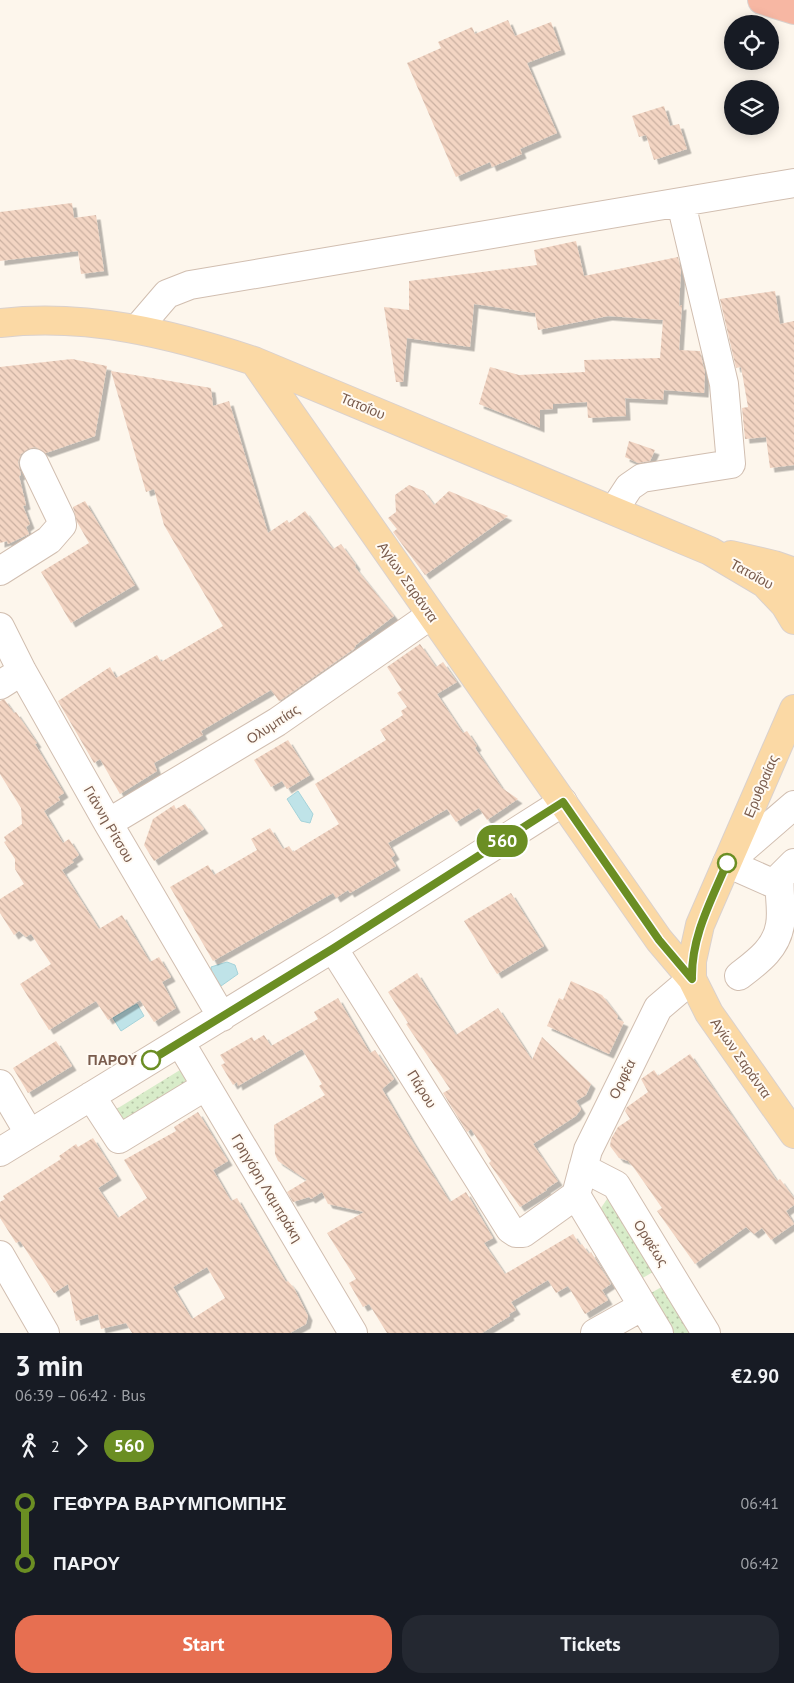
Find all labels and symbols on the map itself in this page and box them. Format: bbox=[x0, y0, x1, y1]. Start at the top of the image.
street label: Τατοΐου bbox=[338, 389, 388, 423]
street label: Αγίων Σαράντα bbox=[374, 538, 442, 626]
street label: Τατοΐου bbox=[727, 555, 777, 593]
street label: Ολυμπίας bbox=[243, 700, 303, 748]
street label: Ερυθραίας bbox=[740, 752, 782, 820]
street label: Γιάννη Ρίτσου bbox=[80, 782, 138, 866]
line badge: 560 bbox=[473, 825, 531, 857]
unlabelled marker bbox=[717, 853, 737, 873]
street label: Αγίων Σαράντα bbox=[707, 1014, 775, 1102]
marker: ΠΑΡΟΥ bbox=[141, 1050, 161, 1070]
place label: ΠΑΡΟΥ bbox=[88, 1051, 138, 1069]
street label: Ορφέα bbox=[605, 1056, 639, 1102]
street label: Πάρου bbox=[403, 1067, 441, 1111]
street label: Γρηγόρη Λαμπράκη bbox=[228, 1131, 306, 1245]
street label: Ορφέως bbox=[630, 1216, 673, 1270]

